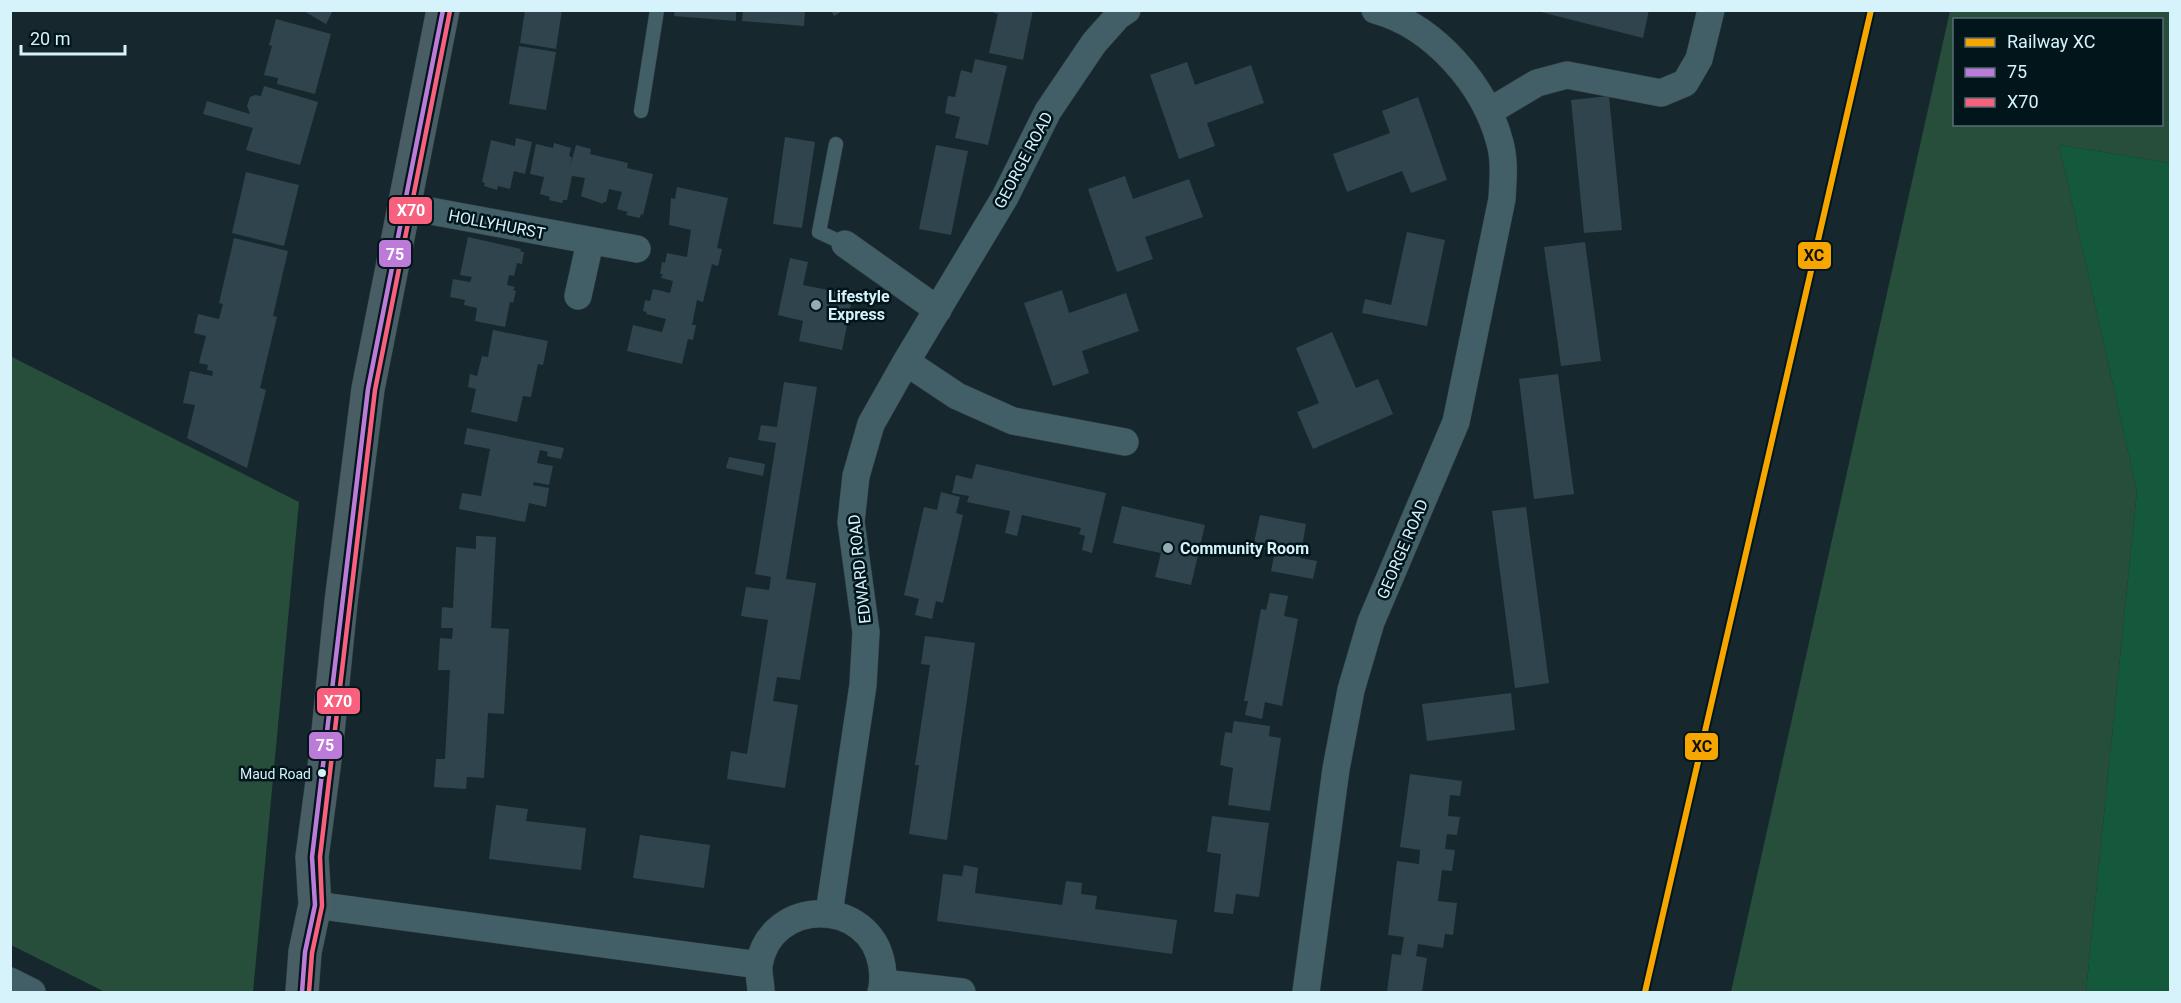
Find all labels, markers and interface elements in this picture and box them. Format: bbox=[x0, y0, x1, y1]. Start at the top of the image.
scale bar bbox=[21, 18, 124, 56]
legend bbox=[1953, 18, 2163, 126]
text: 20 m bbox=[30, 28, 70, 49]
text: Railway XC bbox=[2007, 31, 2096, 52]
text: 75 bbox=[2007, 61, 2027, 82]
text: X70 bbox=[2007, 91, 2039, 112]
street label: GEORGE ROAD bbox=[990, 109, 1057, 212]
line badge: X70 bbox=[388, 196, 433, 225]
text: X70 bbox=[397, 201, 425, 220]
street label: HOLLYHURST bbox=[447, 206, 547, 243]
line badge: 75 bbox=[378, 239, 412, 268]
line badge: XC bbox=[1797, 241, 1832, 270]
text: 75 bbox=[386, 245, 404, 264]
text: XC bbox=[1804, 246, 1824, 265]
place label: Lifestyle Express bbox=[828, 287, 890, 324]
marker: Lifestyle Express bbox=[809, 298, 823, 312]
street label: GEORGE ROAD bbox=[1373, 496, 1432, 602]
street label: EDWARD ROAD bbox=[844, 513, 875, 625]
place label: Community Room bbox=[1180, 539, 1309, 558]
marker: Community Room bbox=[1161, 541, 1175, 555]
line badge: X70 bbox=[316, 687, 361, 715]
text: X70 bbox=[324, 692, 352, 711]
line badge: 75 bbox=[308, 731, 343, 760]
line badge: XC bbox=[1684, 732, 1719, 761]
text: 75 bbox=[316, 736, 334, 755]
text: XC bbox=[1692, 737, 1712, 756]
place label: Maud Road bbox=[240, 766, 311, 782]
marker: Maud Road bbox=[316, 767, 328, 779]

